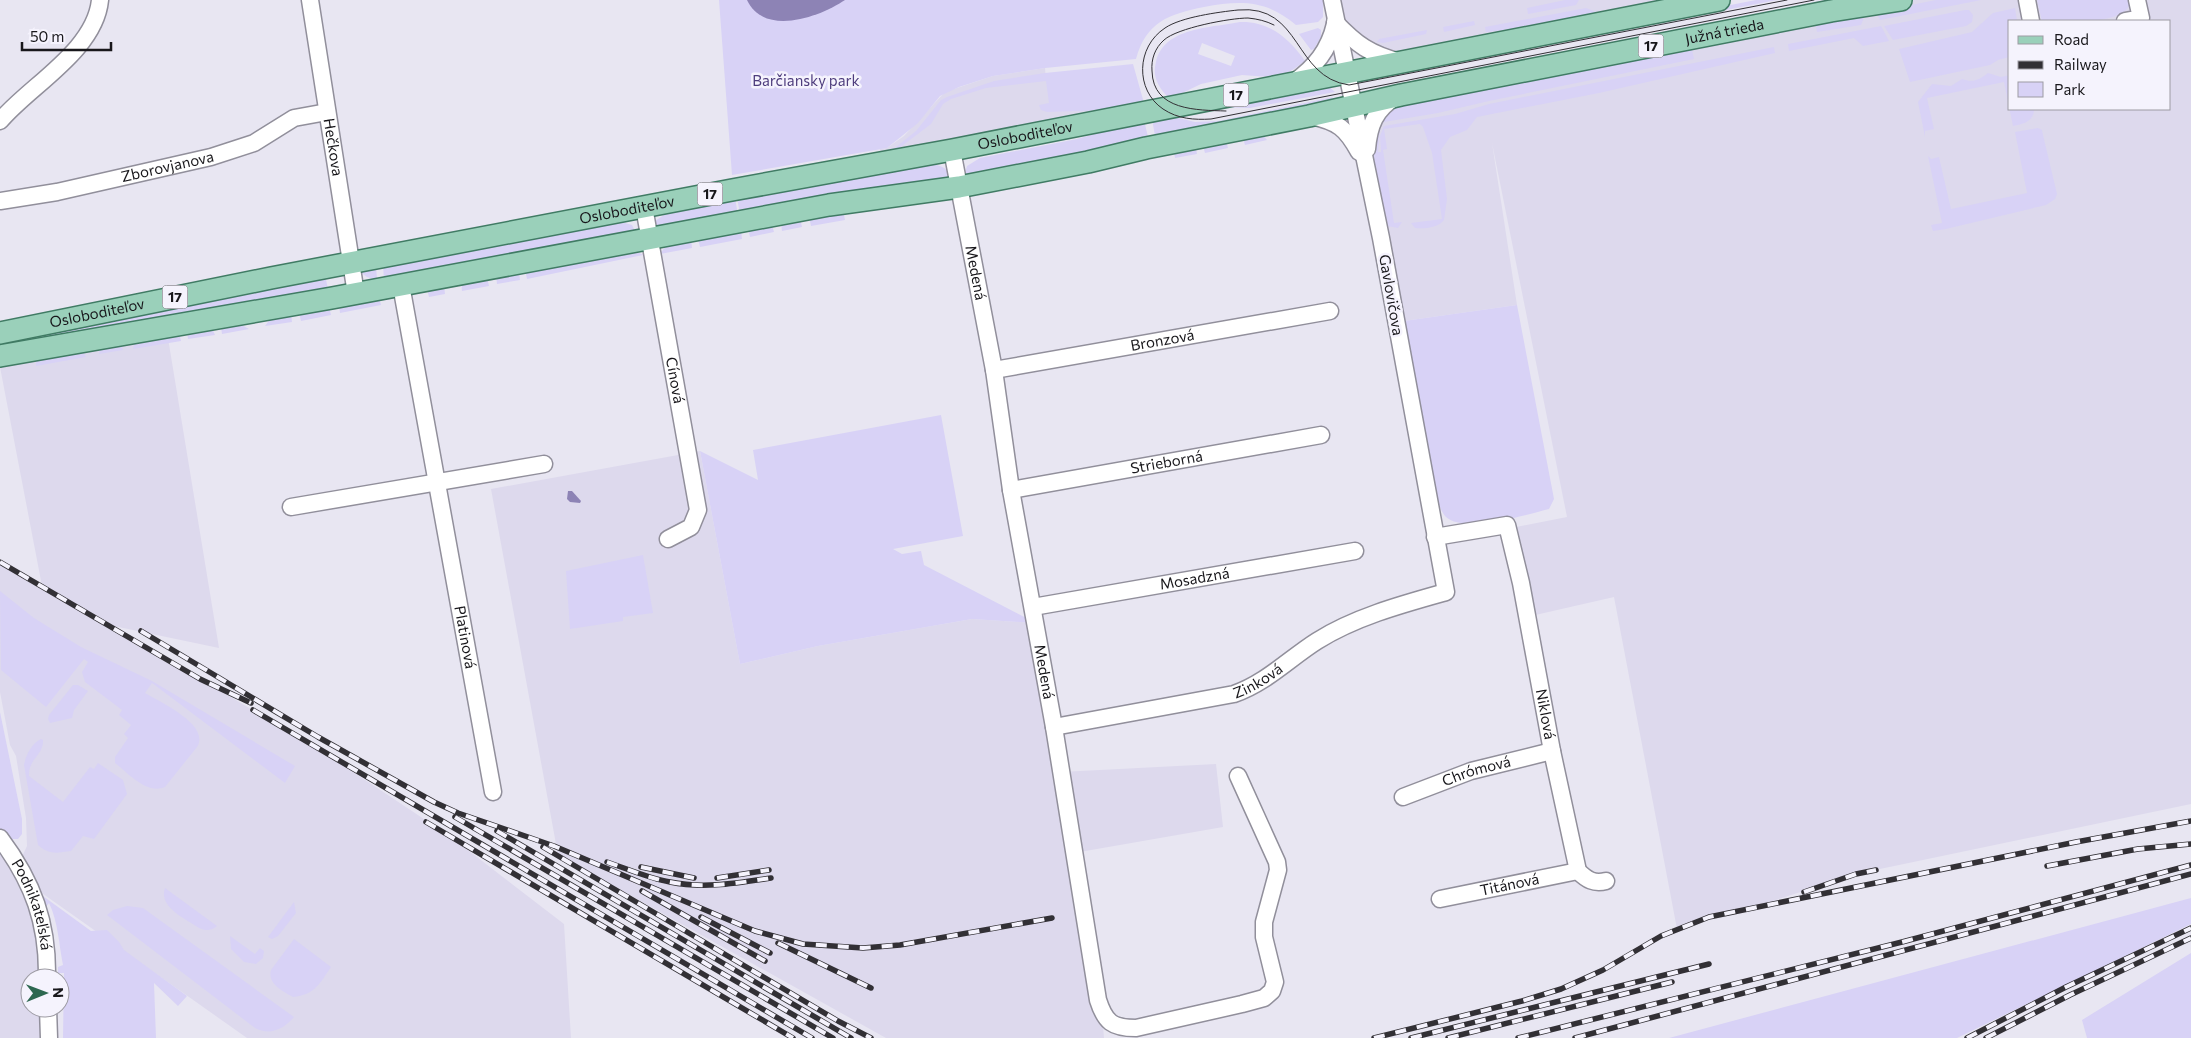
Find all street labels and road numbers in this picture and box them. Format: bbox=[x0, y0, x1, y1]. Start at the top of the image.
street label: Južná trieda bbox=[1683, 14, 1765, 47]
road number: 17 bbox=[1638, 34, 1664, 58]
road number: 17 bbox=[1224, 84, 1248, 106]
street label: Hečkova bbox=[321, 117, 347, 177]
street label: Osloboditeľov bbox=[976, 117, 1074, 153]
street label: Zborovjanova bbox=[119, 147, 215, 185]
road number: 17 bbox=[698, 182, 722, 205]
street label: Osloboditeľov bbox=[578, 191, 676, 227]
street label: Medená bbox=[962, 244, 990, 301]
street label: Gavlovičova bbox=[1376, 253, 1408, 337]
road number: 17 bbox=[162, 286, 188, 308]
street label: Osloboditeľov bbox=[48, 294, 146, 331]
street label: Bronzová bbox=[1129, 325, 1196, 354]
street label: Cínová bbox=[663, 355, 689, 405]
street label: Strieborná bbox=[1129, 446, 1204, 477]
street label: Mosadzná bbox=[1158, 563, 1231, 593]
street label: Platinová bbox=[451, 604, 480, 670]
street label: Medená bbox=[1031, 643, 1059, 700]
street label: Zinková bbox=[1230, 659, 1286, 702]
street label: Niklová bbox=[1533, 687, 1560, 741]
street label: Chrómová bbox=[1439, 752, 1512, 789]
street label: Podnikateľská bbox=[8, 855, 56, 951]
street label: Titánová bbox=[1478, 869, 1541, 899]

